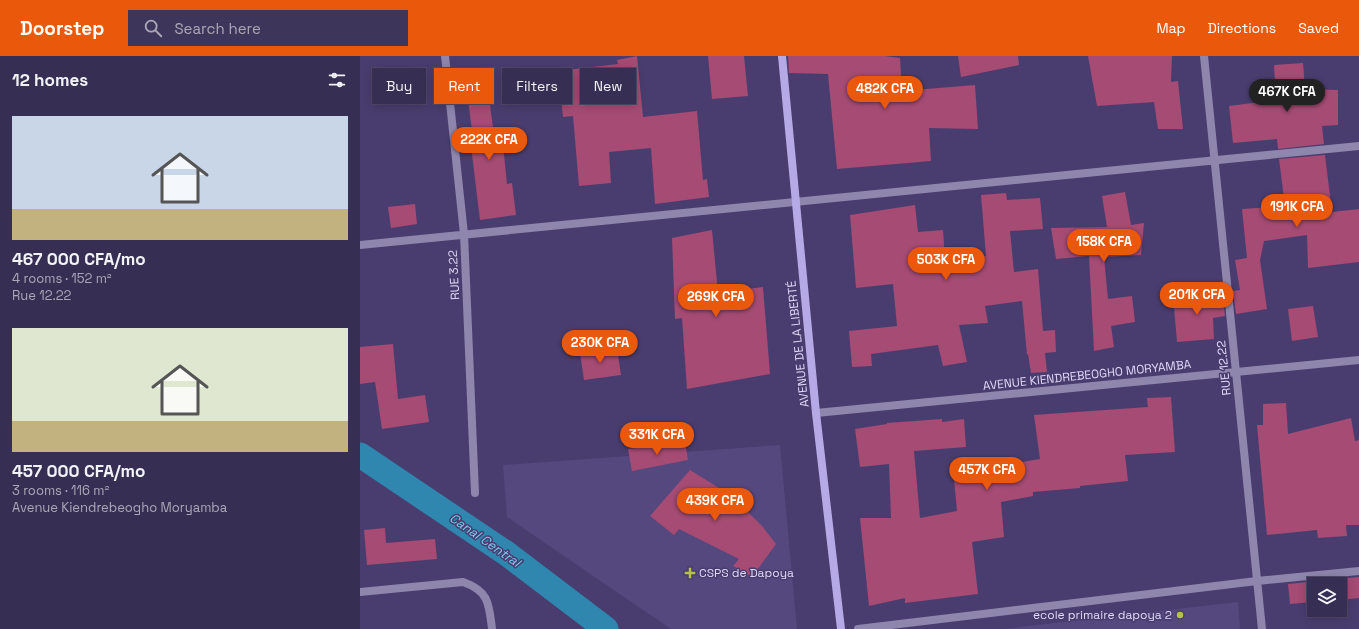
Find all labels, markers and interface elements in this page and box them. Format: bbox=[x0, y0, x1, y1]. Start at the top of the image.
search box bbox=[128, 10, 408, 46]
text: Doorstep bbox=[20, 16, 104, 41]
icon: search bbox=[142, 17, 164, 39]
text: Search here bbox=[174, 19, 261, 38]
text: Map bbox=[1156, 19, 1186, 37]
text: Directions bbox=[1208, 19, 1276, 37]
text: Saved bbox=[1298, 19, 1339, 37]
chip: Buy bbox=[372, 68, 426, 104]
chip: Rent bbox=[434, 68, 494, 104]
chip: Filters bbox=[502, 68, 572, 104]
chip: New bbox=[580, 68, 636, 104]
text: 12 homes bbox=[12, 69, 88, 91]
icon: filters bbox=[326, 69, 348, 91]
pin: 482K CFA bbox=[844, 76, 926, 110]
pin: 467K CFA bbox=[1246, 79, 1328, 113]
text: 482K CFA bbox=[856, 80, 914, 97]
text: 467K CFA bbox=[1258, 83, 1316, 100]
pin: 222K CFA bbox=[448, 127, 530, 161]
text: 222K CFA bbox=[460, 131, 518, 148]
icon: home bbox=[144, 142, 216, 214]
pin: 191K CFA bbox=[1256, 194, 1338, 228]
text: 191K CFA bbox=[1270, 198, 1324, 215]
pin: 158K CFA bbox=[1063, 229, 1145, 263]
text: 158K CFA bbox=[1076, 233, 1132, 250]
pin: 503K CFA bbox=[905, 247, 987, 281]
text: 467 000 CFA/mo bbox=[12, 248, 146, 270]
street label: RUE 3.22 bbox=[445, 250, 463, 300]
text: 503K CFA bbox=[917, 251, 975, 268]
text: 4 rooms · 152 m² bbox=[12, 270, 112, 287]
street label: AVENUE DE LA LIBERTÉ bbox=[783, 280, 813, 408]
pin: 201K CFA bbox=[1156, 282, 1238, 316]
pin: 269K CFA bbox=[675, 284, 757, 318]
text: 201K CFA bbox=[1169, 286, 1225, 303]
text: Rue 12.22 bbox=[12, 287, 71, 304]
text: 269K CFA bbox=[687, 288, 745, 305]
pin: 230K CFA bbox=[559, 330, 641, 364]
text: 230K CFA bbox=[571, 334, 629, 351]
street label: RUE 12.22 bbox=[1213, 340, 1235, 396]
icon: home bbox=[144, 354, 216, 426]
street label: AVENUE KIENDREBEOGHO MORYAMBA bbox=[982, 356, 1192, 394]
pin: 331K CFA bbox=[616, 422, 698, 456]
text: 331K CFA bbox=[629, 426, 685, 443]
pin: 457K CFA bbox=[946, 457, 1028, 491]
text: 457 000 CFA/mo bbox=[12, 460, 145, 482]
text: 457K CFA bbox=[958, 461, 1016, 478]
text: 3 rooms · 116 m² bbox=[12, 482, 109, 499]
pin: 439K CFA bbox=[674, 488, 756, 522]
text: 439K CFA bbox=[686, 492, 744, 509]
text: Avenue Kiendrebeogho Moryamba bbox=[12, 499, 227, 516]
water label: Canal Central bbox=[446, 509, 525, 572]
place label: CSPS de Dapoya bbox=[699, 565, 794, 581]
marker: CSPS de Dapoya bbox=[684, 567, 696, 579]
map controls bbox=[1307, 577, 1347, 617]
button: layers bbox=[1307, 577, 1347, 617]
place label: ecole primaire dapoya 2 bbox=[1033, 607, 1172, 623]
marker: ecole primaire dapoya 2 bbox=[1175, 610, 1185, 620]

